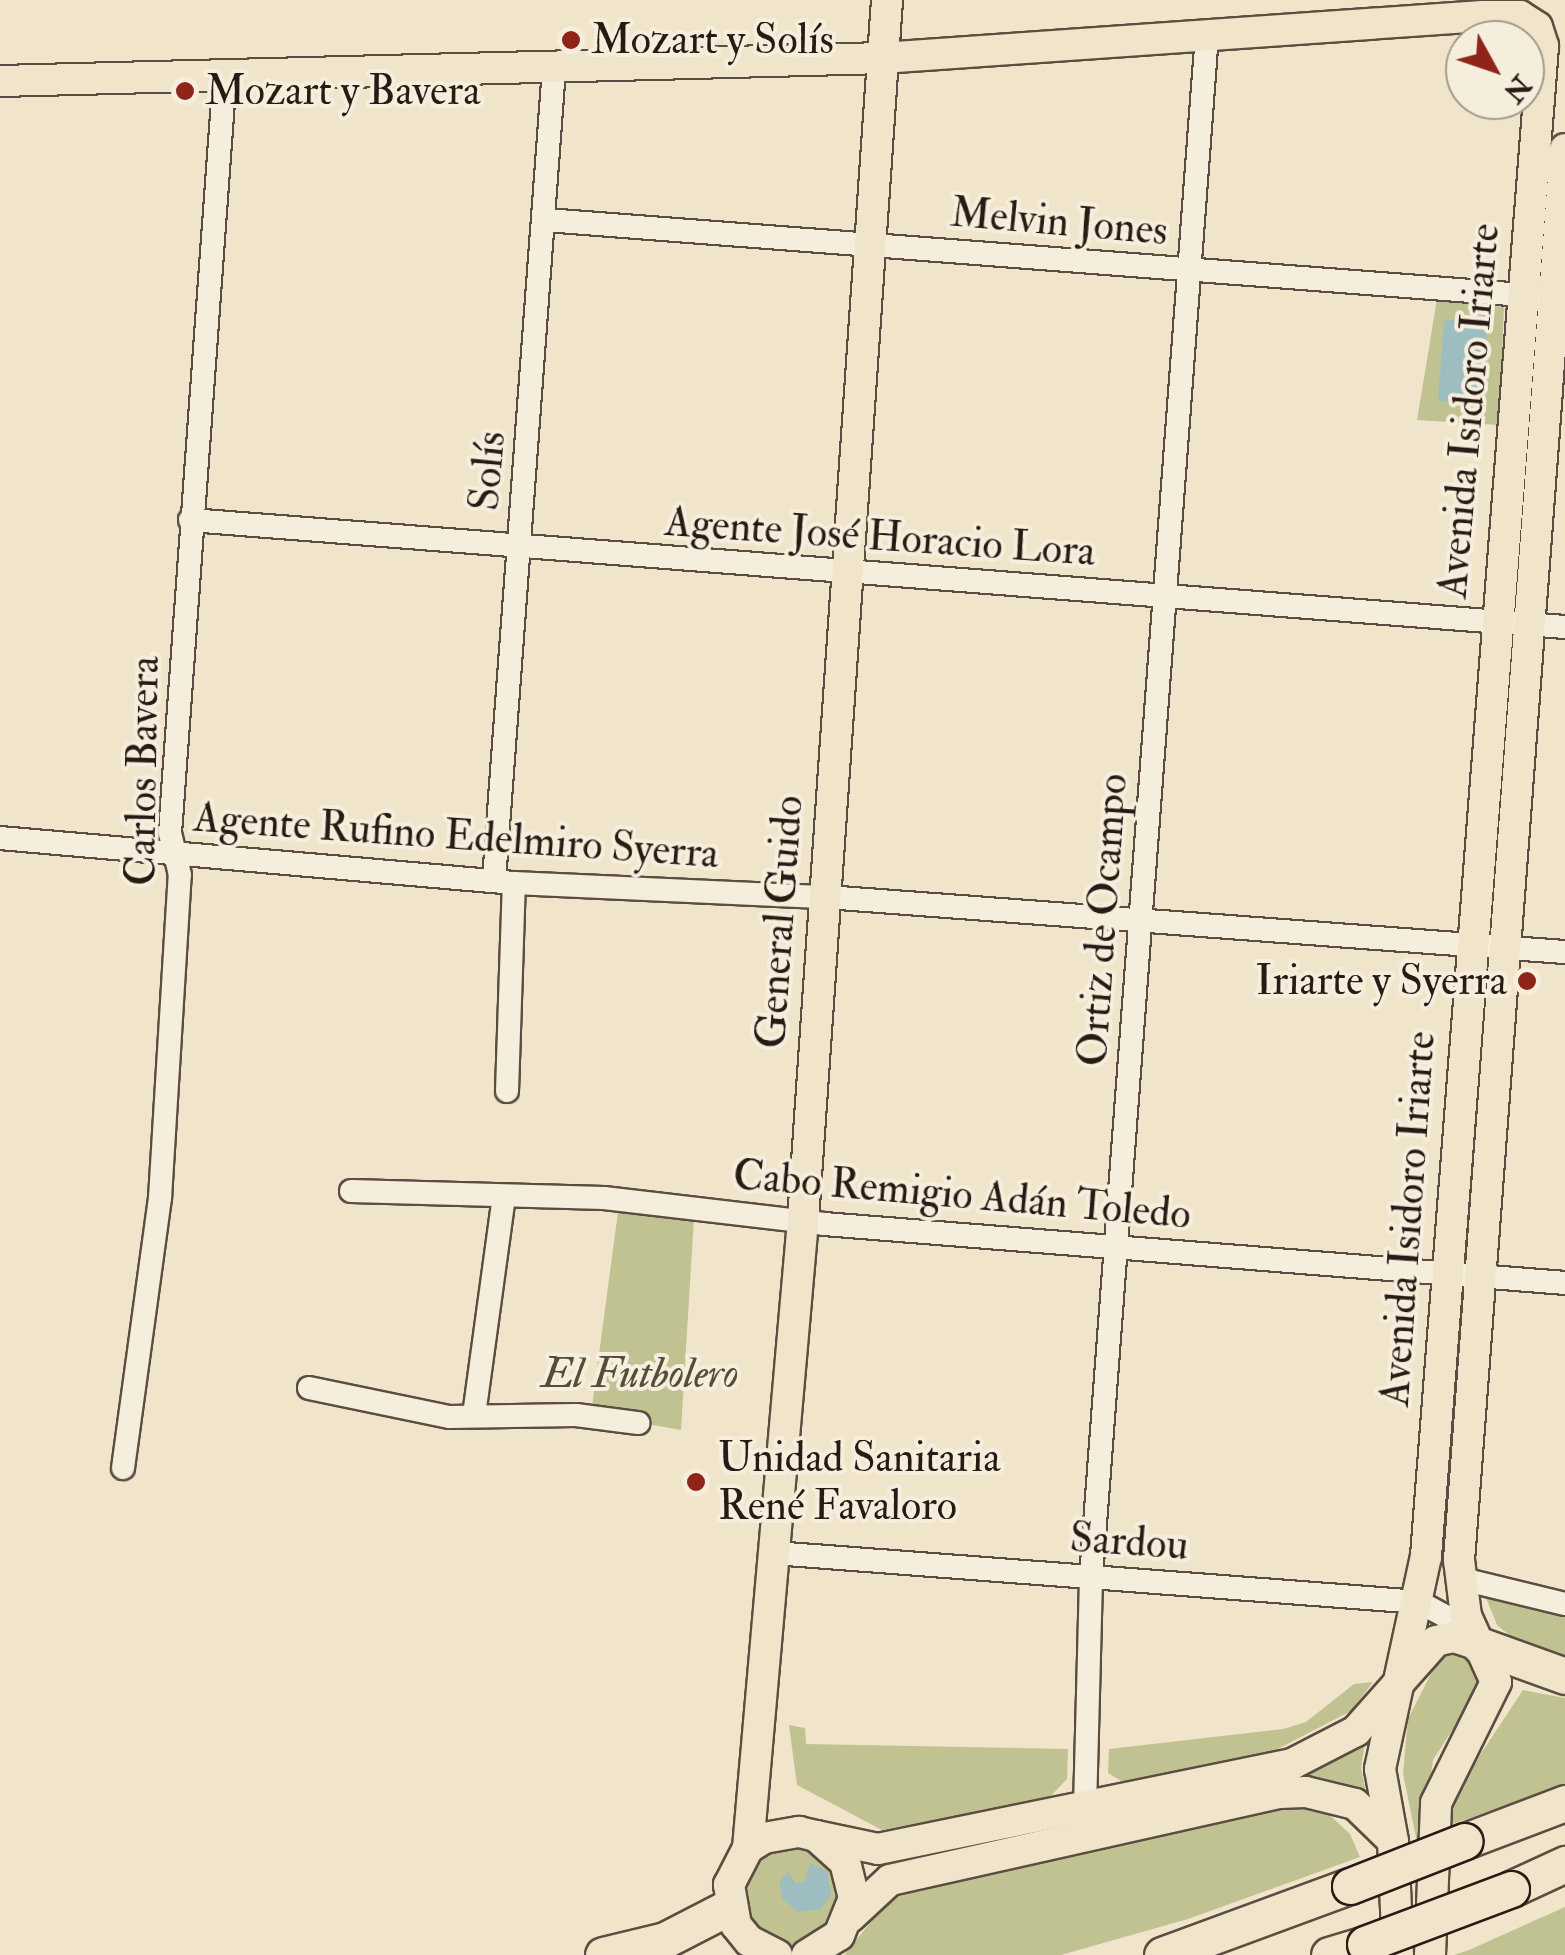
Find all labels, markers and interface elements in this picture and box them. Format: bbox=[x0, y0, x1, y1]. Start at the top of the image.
place label: Mozart y Solís bbox=[591, 15, 834, 65]
north arrow bbox=[1445, 20, 1545, 120]
marker: Mozart y Solís bbox=[560, 29, 582, 51]
place label: Mozart y Bavera bbox=[205, 66, 480, 116]
text: N bbox=[1495, 67, 1538, 109]
marker: Mozart y Bavera bbox=[174, 80, 196, 102]
street label: Melvin Jones bbox=[948, 187, 1170, 257]
street label: Avenida Isidoro Iriarte bbox=[1428, 222, 1510, 600]
street label: Solís bbox=[459, 429, 517, 513]
street label: Agente José Horacio Lora bbox=[663, 497, 1097, 577]
street label: Carlos Bavera bbox=[116, 656, 170, 886]
street label: Ortiz de Ocampo bbox=[1068, 772, 1138, 1068]
street label: Agente Rufino Edelmiro Syerra bbox=[192, 793, 720, 879]
street label: General Guido bbox=[746, 794, 814, 1050]
place label: Iriarte y Syerra bbox=[1256, 956, 1507, 1006]
marker: Iriarte y Syerra bbox=[1516, 970, 1538, 992]
street label: Avenida Isidoro Iriarte bbox=[1370, 1030, 1446, 1408]
street label: Cabo Remigio Adán Toledo bbox=[731, 1150, 1193, 1240]
park label: El Futbolero bbox=[542, 1349, 738, 1399]
place label: Unidad Sanitaria René Favaloro bbox=[718, 1433, 1000, 1532]
marker: Unidad Sanitaria René Favaloro bbox=[683, 1469, 709, 1495]
street label: Sardou bbox=[1068, 1513, 1190, 1571]

